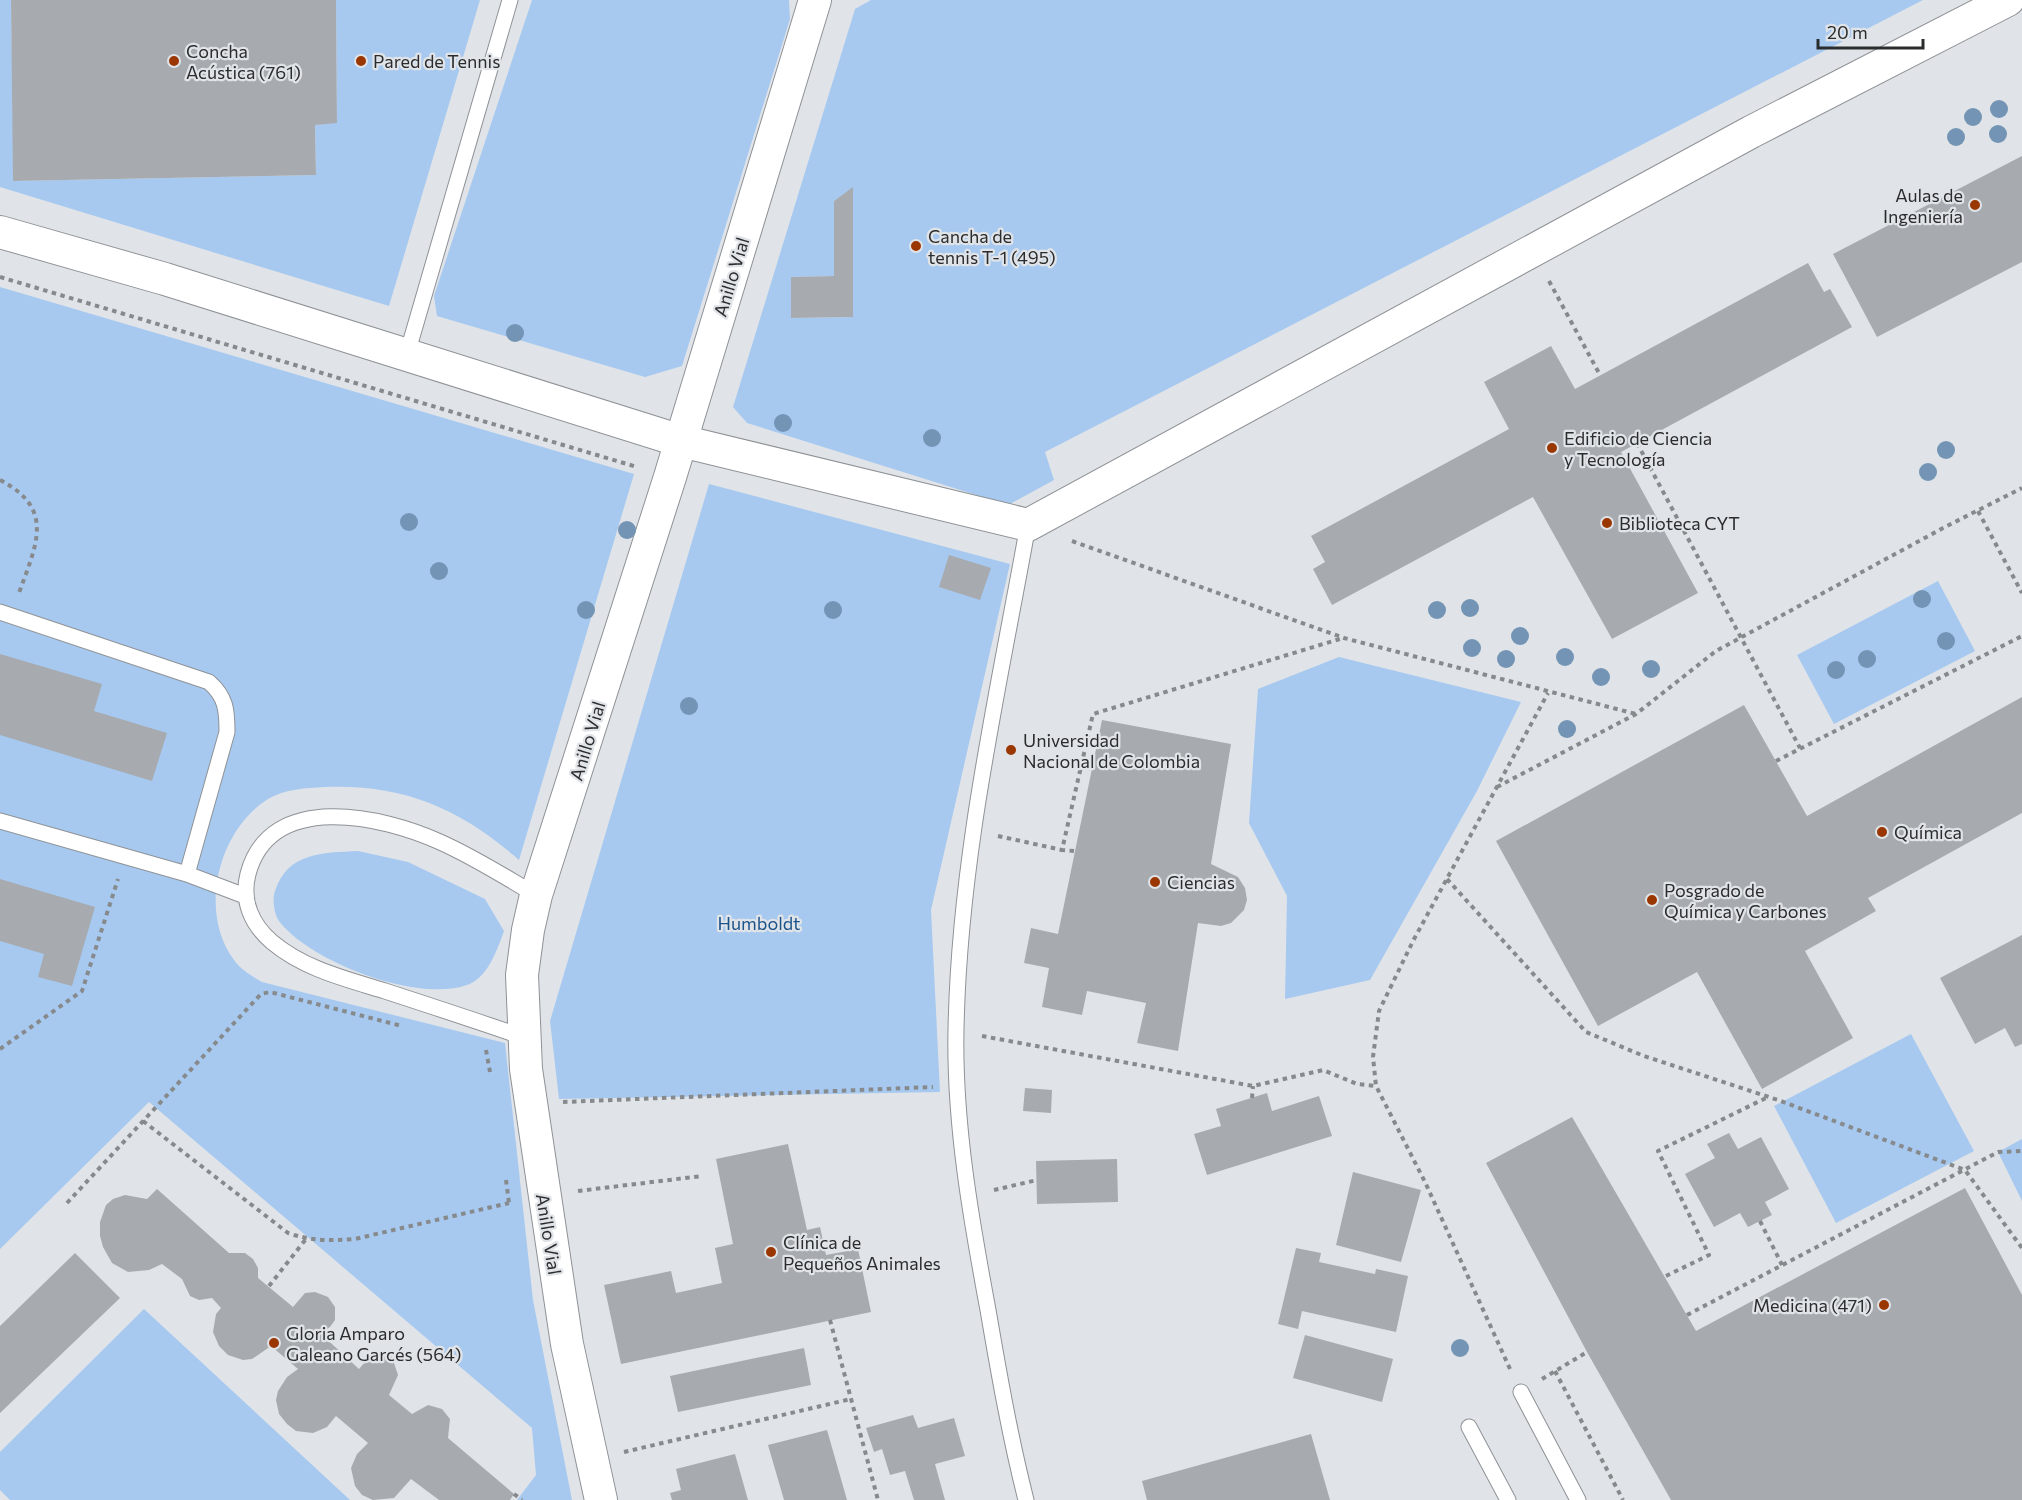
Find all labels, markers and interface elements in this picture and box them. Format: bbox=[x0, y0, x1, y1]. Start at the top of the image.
scale bar bbox=[1818, 12, 1923, 50]
text: 20 m bbox=[1827, 21, 1868, 43]
place label: Concha Acústica (761) bbox=[186, 40, 301, 83]
place label: Pared de Tennis bbox=[373, 50, 500, 72]
marker: Concha Acústica (761) bbox=[167, 54, 181, 68]
marker: Pared de Tennis bbox=[354, 54, 368, 68]
place label: Aulas de Ingeniería bbox=[1883, 184, 1963, 227]
marker: Aulas de Ingeniería bbox=[1968, 198, 1982, 212]
place label: Cancha de tennis T-1 (495) bbox=[928, 225, 1056, 268]
street label: Anillo Vial bbox=[709, 235, 753, 319]
marker: Cancha de tennis T-1 (495) bbox=[909, 239, 923, 253]
place label: Edificio de Ciencia y Tecnología bbox=[1564, 427, 1712, 470]
marker: Edificio de Ciencia y Tecnología bbox=[1545, 441, 1559, 455]
place label: Biblioteca CYT bbox=[1619, 512, 1740, 534]
marker: Biblioteca CYT bbox=[1600, 516, 1614, 530]
street label: Anillo Vial bbox=[565, 699, 609, 783]
place label: Universidad Nacional de Colombia bbox=[1023, 729, 1200, 772]
marker: Universidad Nacional de Colombia bbox=[1004, 743, 1018, 757]
place label: Química bbox=[1894, 821, 1962, 843]
marker: Química bbox=[1875, 825, 1889, 839]
place label: Ciencias bbox=[1167, 871, 1235, 893]
marker: Ciencias bbox=[1148, 875, 1162, 889]
place label: Posgrado de Química y Carbones bbox=[1664, 879, 1827, 922]
marker: Posgrado de Química y Carbones bbox=[1645, 893, 1659, 907]
park label: Humboldt bbox=[718, 912, 801, 934]
street label: Anillo Vial bbox=[532, 1192, 566, 1276]
place label: Clínica de Pequeños Animales bbox=[783, 1231, 941, 1274]
marker: Clínica de Pequeños Animales bbox=[764, 1245, 778, 1259]
place label: Medicina (471) bbox=[1753, 1294, 1872, 1316]
marker: Medicina (471) bbox=[1877, 1298, 1891, 1312]
place label: Gloria Amparo Galeano Garcés (564) bbox=[286, 1322, 461, 1365]
marker: Gloria Amparo Galeano Garcés (564) bbox=[267, 1336, 281, 1350]

